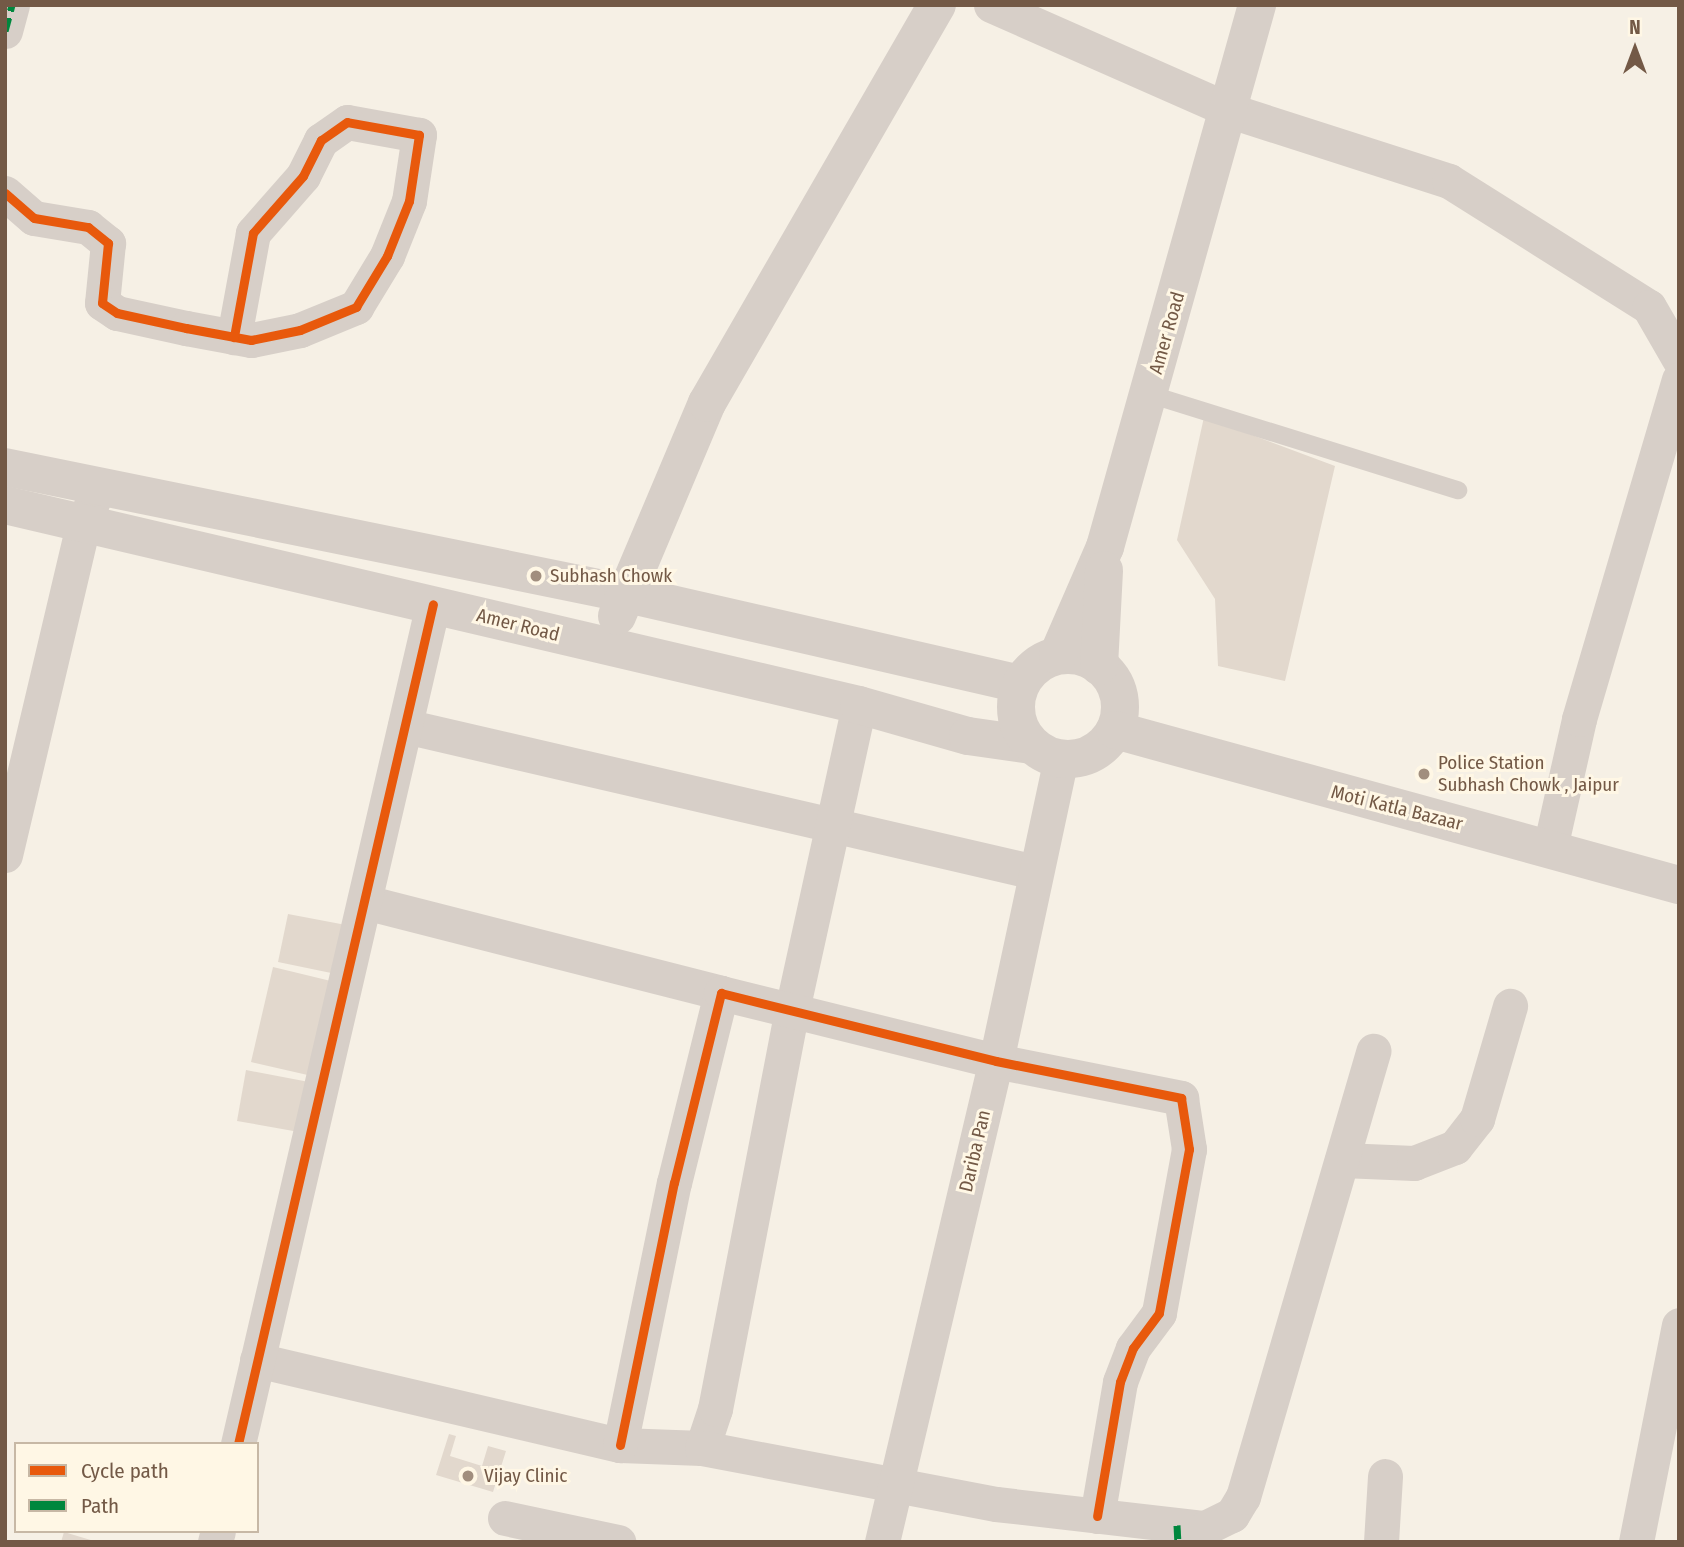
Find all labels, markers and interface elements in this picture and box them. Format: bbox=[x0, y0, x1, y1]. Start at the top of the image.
north arrow bbox=[1600, 14, 1670, 84]
text: N bbox=[1629, 16, 1641, 39]
street label: Amer Road bbox=[1144, 289, 1190, 377]
place label: Subhash Chowk bbox=[550, 565, 672, 587]
marker: Subhash Chowk bbox=[528, 568, 544, 584]
street label: Amer Road bbox=[474, 604, 562, 646]
place label: Police Station Subhash Chowk , Jaipur bbox=[1438, 752, 1619, 796]
marker: Police Station Subhash Chowk , Jaipur bbox=[1416, 766, 1432, 782]
street label: Moti Katla Bazaar bbox=[1329, 781, 1465, 835]
street label: Dariba Pan bbox=[954, 1108, 996, 1194]
legend bbox=[14, 1442, 259, 1533]
text: Cycle path bbox=[81, 1458, 169, 1484]
place label: Vijay Clinic bbox=[484, 1465, 567, 1487]
marker: Vijay Clinic bbox=[458, 1466, 478, 1486]
text: Path bbox=[81, 1493, 119, 1519]

